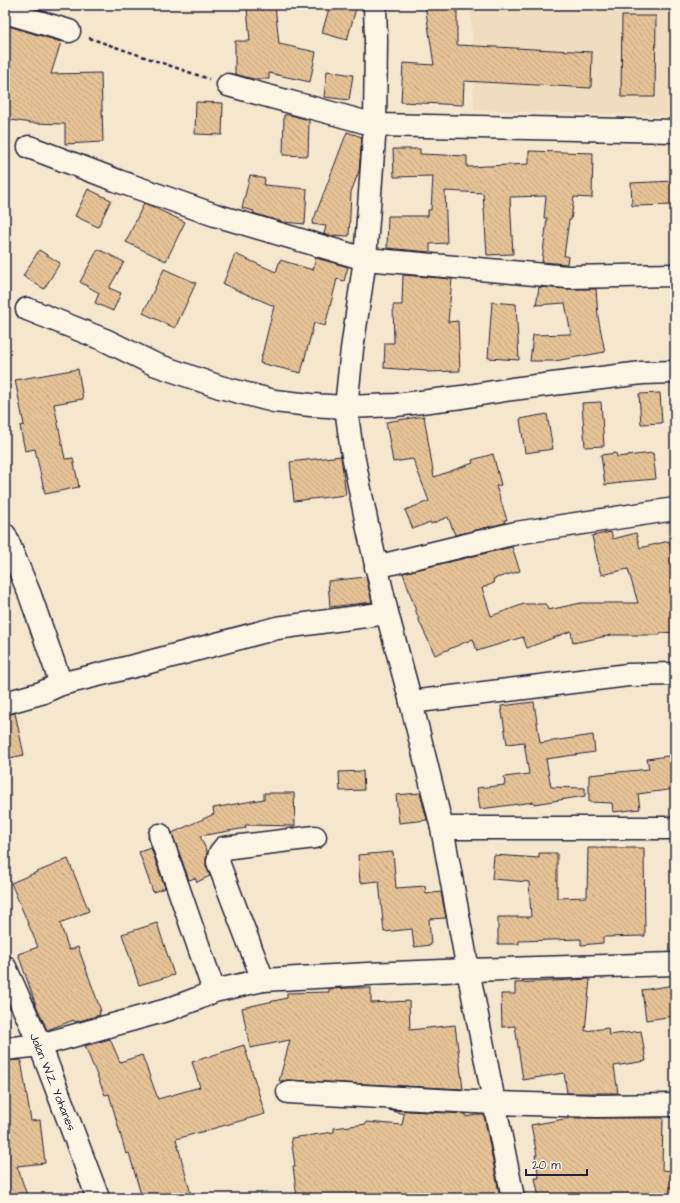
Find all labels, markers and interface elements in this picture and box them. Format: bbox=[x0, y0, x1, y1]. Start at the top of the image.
street label: Jalan W.Z. Yohanes bbox=[25, 1031, 80, 1134]
scale bar bbox=[526, 1151, 587, 1177]
text: 20 m bbox=[532, 1157, 561, 1174]

